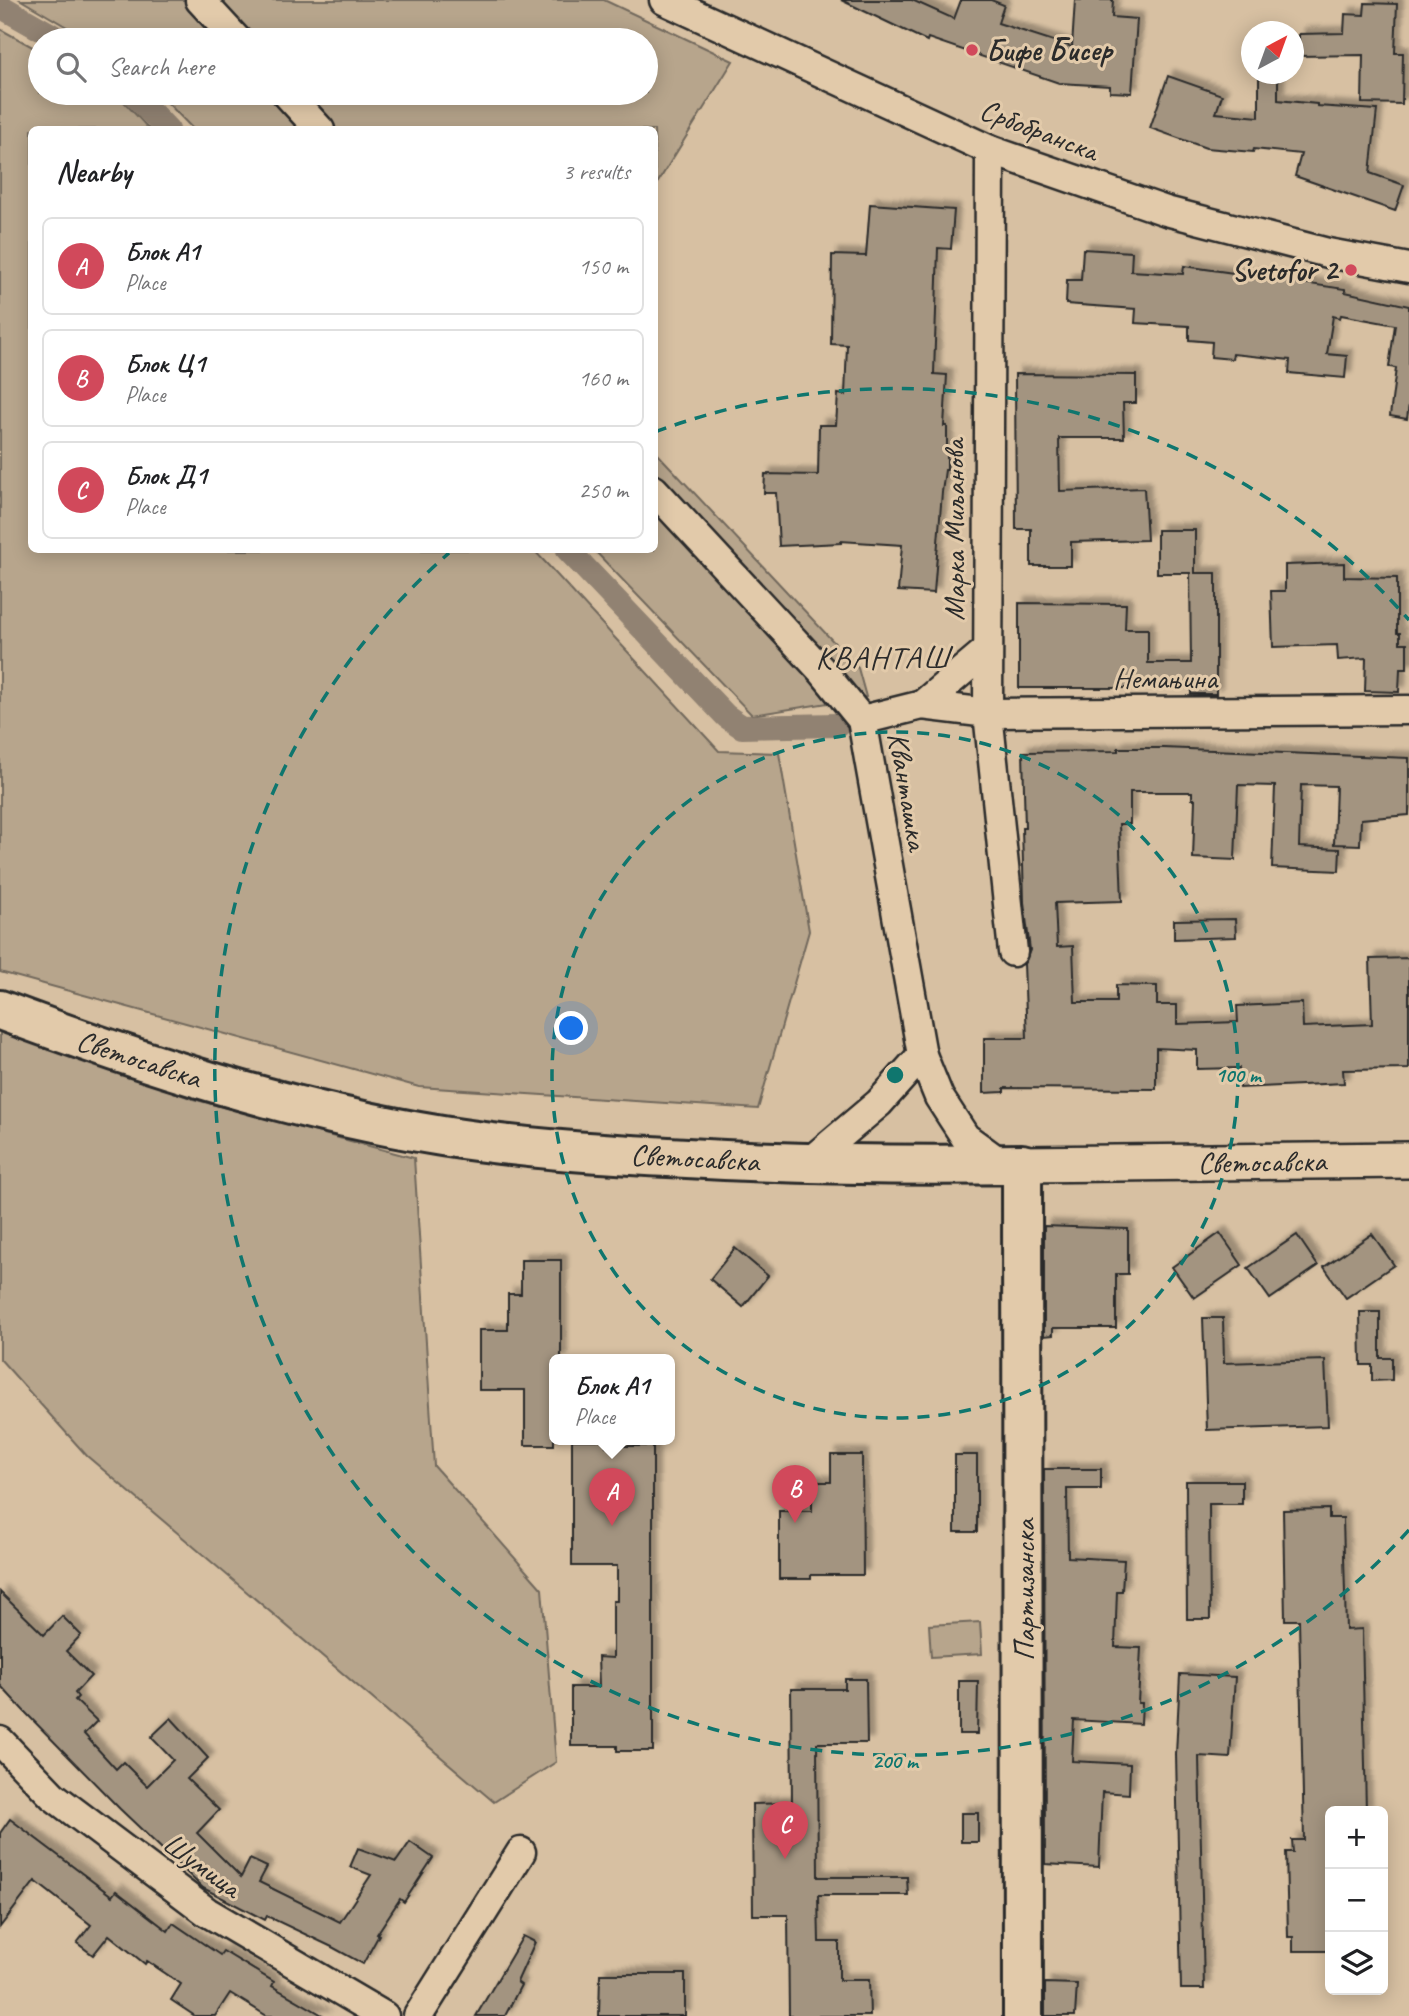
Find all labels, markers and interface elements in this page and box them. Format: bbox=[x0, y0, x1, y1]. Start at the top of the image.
north arrow bbox=[1241, 21, 1304, 84]
search box bbox=[28, 28, 658, 105]
place label: Бифе Бисер bbox=[986, 31, 1114, 69]
marker: Бифе Бисер bbox=[964, 42, 980, 58]
icon: search bbox=[52, 48, 90, 86]
text: Search here bbox=[108, 50, 214, 83]
street label: Србобранска bbox=[975, 90, 1106, 171]
text: Nearby bbox=[56, 153, 132, 191]
text: 3 results bbox=[563, 157, 630, 186]
text: Блок А1 bbox=[125, 235, 200, 268]
place label: Svetofor 2 bbox=[1231, 251, 1339, 289]
text: A bbox=[75, 252, 87, 281]
text: 150 m bbox=[579, 252, 628, 281]
marker: Svetofor 2 bbox=[1343, 262, 1359, 278]
text: Place bbox=[125, 268, 165, 297]
text: Блок Ц1 bbox=[125, 347, 205, 380]
text: B bbox=[75, 364, 87, 393]
text: 160 m bbox=[579, 364, 628, 393]
text: Place bbox=[125, 380, 165, 409]
street label: Марка Миљанова bbox=[935, 437, 973, 621]
text: Блок Д1 bbox=[125, 459, 207, 492]
text: C bbox=[76, 476, 86, 505]
text: 250 m bbox=[579, 476, 628, 505]
text: Place bbox=[125, 492, 165, 521]
district label: КВАНТАШ bbox=[815, 637, 954, 678]
street label: Немањина bbox=[1113, 659, 1219, 697]
street label: Кванташка bbox=[879, 729, 938, 855]
your location bbox=[554, 1011, 588, 1045]
street label: Светосавска bbox=[72, 1021, 208, 1098]
text: 100 m bbox=[1215, 1062, 1263, 1088]
centre of rings bbox=[883, 1063, 907, 1087]
street label: Светосавска bbox=[630, 1136, 762, 1180]
street label: Светосавска bbox=[1197, 1142, 1328, 1182]
popup bbox=[549, 1354, 675, 1445]
text: Блок А1 bbox=[575, 1369, 649, 1402]
text: Place bbox=[575, 1402, 615, 1431]
pin: B bbox=[772, 1465, 818, 1523]
pin: A bbox=[589, 1468, 635, 1526]
street label: Партизанска bbox=[1005, 1517, 1043, 1661]
text: 200 m bbox=[872, 1748, 920, 1774]
pin: C bbox=[762, 1801, 808, 1859]
map controls bbox=[1325, 1806, 1388, 1995]
button: + bbox=[1325, 1806, 1388, 1869]
street label: Шумица bbox=[156, 1824, 251, 1908]
button: − bbox=[1325, 1869, 1388, 1932]
button: layers bbox=[1325, 1932, 1388, 1995]

